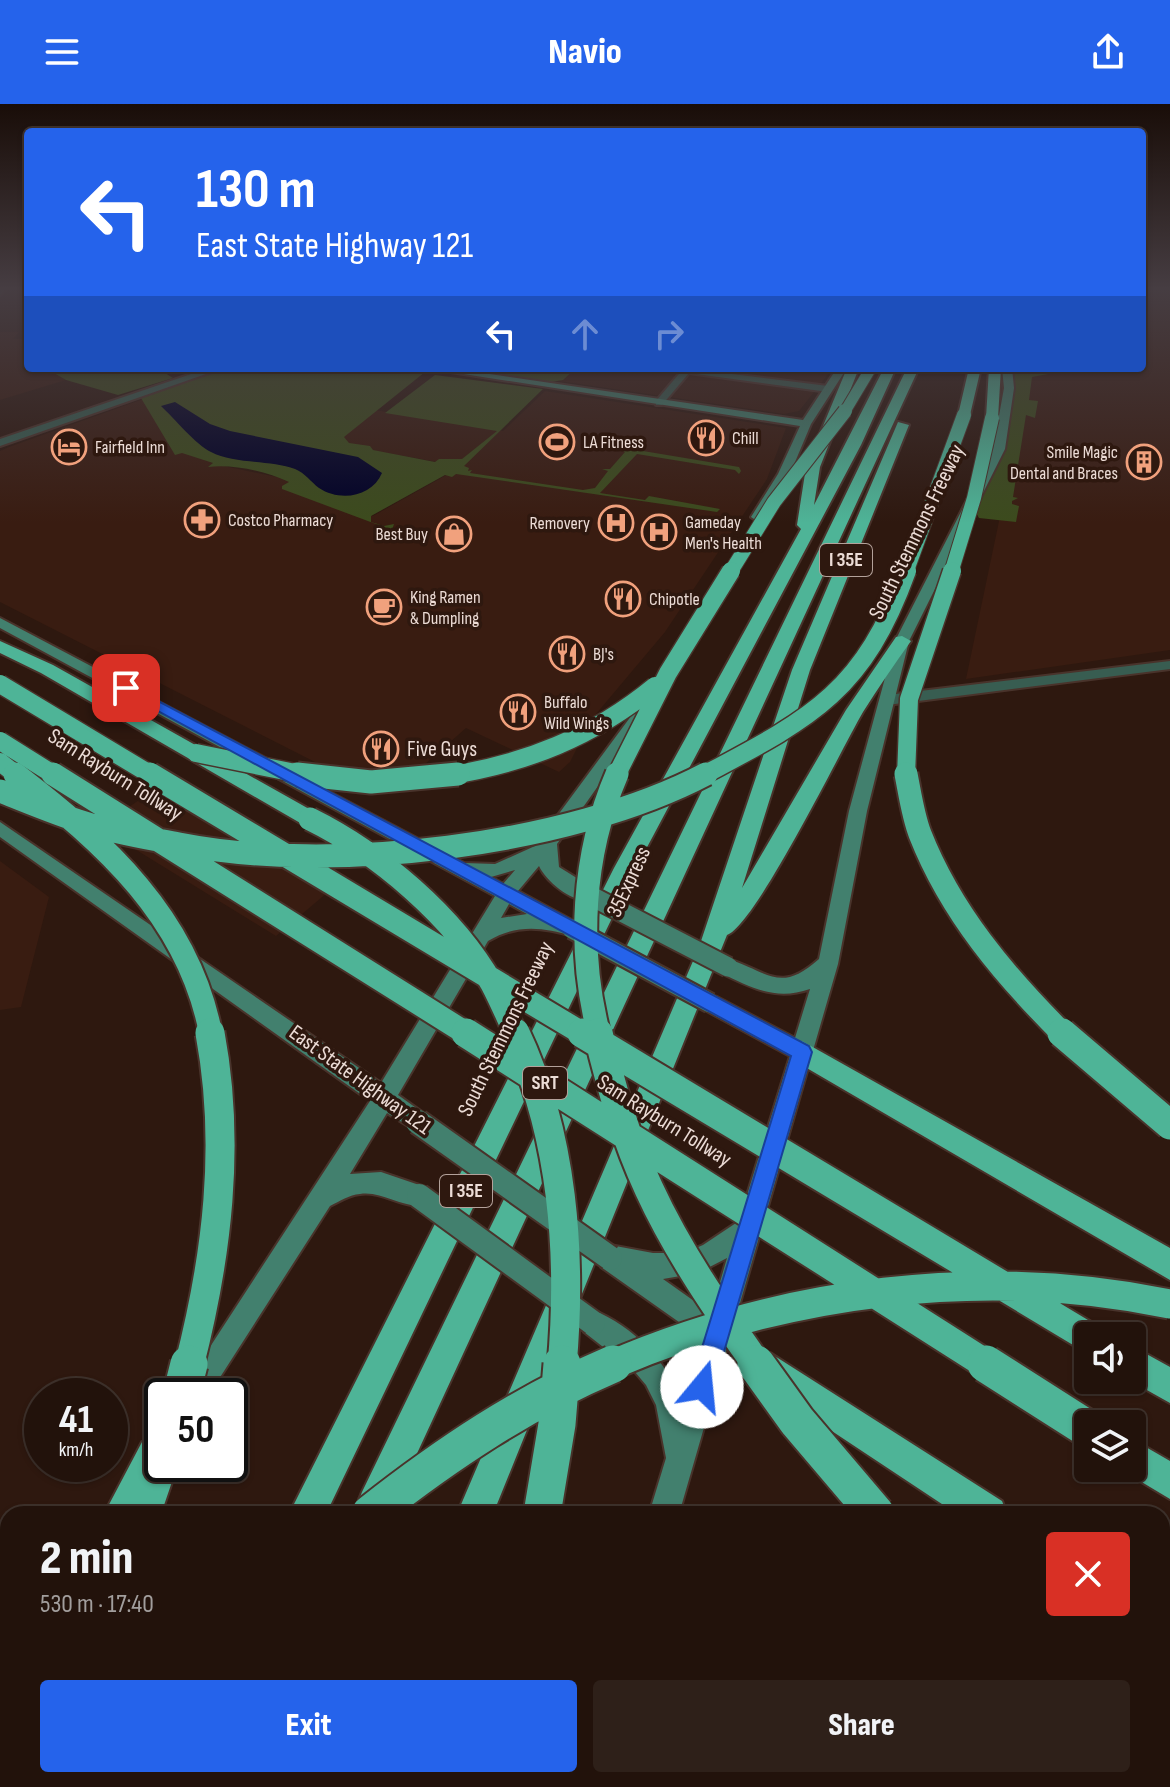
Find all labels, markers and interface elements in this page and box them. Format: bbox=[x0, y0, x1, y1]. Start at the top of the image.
icon: menu bbox=[40, 30, 84, 74]
icon: share bbox=[1086, 30, 1130, 74]
text: Navio bbox=[548, 31, 622, 74]
text: 130 m bbox=[196, 157, 316, 224]
icon: left bbox=[64, 160, 168, 264]
text: East State Highway 121 bbox=[196, 225, 473, 268]
icon: left bbox=[479, 312, 523, 356]
icon: ahead bbox=[563, 312, 607, 356]
icon: right bbox=[647, 312, 691, 356]
restaurant icon: Chill bbox=[687, 419, 725, 457]
sports icon: LA Fitness bbox=[538, 423, 576, 461]
hotel icon: Fairfield Inn bbox=[50, 428, 88, 466]
place label: Chill bbox=[732, 428, 758, 449]
place label: LA Fitness bbox=[583, 432, 644, 453]
place label: Fairfield Inn bbox=[95, 437, 165, 458]
street label: South Stemmons Freeway bbox=[863, 440, 971, 624]
place label: Smile Magic Dental and Braces bbox=[1010, 442, 1118, 484]
building icon: Smile Magic Dental and Braces bbox=[1125, 443, 1163, 481]
pharmacy icon: Costco Pharmacy bbox=[183, 501, 221, 539]
hospital icon: Removery bbox=[597, 504, 635, 542]
place label: Costco Pharmacy bbox=[228, 510, 333, 531]
place label: Gameday Men's Health bbox=[685, 512, 762, 554]
place label: Removery bbox=[529, 513, 590, 534]
hospital icon: Gameday Men's Health bbox=[640, 513, 678, 551]
shop icon: Best Buy bbox=[435, 515, 473, 553]
place label: Best Buy bbox=[375, 524, 428, 545]
road number: I 35E bbox=[820, 544, 872, 576]
restaurant icon: Chipotle bbox=[604, 580, 642, 618]
place label: King Ramen & Dumpling bbox=[410, 587, 481, 629]
cafe icon: King Ramen & Dumpling bbox=[365, 588, 403, 626]
place label: Chipotle bbox=[649, 589, 700, 610]
restaurant icon: BJ's bbox=[548, 635, 586, 673]
place label: BJ's bbox=[593, 644, 614, 665]
pin bbox=[92, 654, 160, 722]
icon: arrive bbox=[104, 666, 148, 710]
place label: Buffalo Wild Wings bbox=[544, 692, 609, 734]
restaurant icon: Buffalo Wild Wings bbox=[499, 693, 537, 731]
street label: Sam Rayburn Tollway bbox=[43, 723, 188, 827]
restaurant icon: Five Guys bbox=[362, 730, 400, 768]
place label: Five Guys bbox=[407, 736, 477, 763]
street label: 35Express bbox=[601, 842, 657, 922]
street label: South Stemmons Freeway bbox=[452, 937, 560, 1121]
street label: East State Highway 121 bbox=[284, 1019, 437, 1141]
road number: SRT bbox=[523, 1067, 567, 1099]
street label: Sam Rayburn Tollway bbox=[592, 1069, 737, 1173]
road number: I 35E bbox=[440, 1175, 492, 1207]
map controls bbox=[1074, 1322, 1146, 1482]
button: sound bbox=[1074, 1322, 1146, 1394]
position arrow bbox=[660, 1345, 744, 1429]
speed limit sign: 50 bbox=[144, 1378, 248, 1482]
text: 41 bbox=[59, 1396, 93, 1444]
button: layers bbox=[1074, 1410, 1146, 1482]
text: km/h bbox=[59, 1438, 93, 1462]
text: 2 min bbox=[40, 1530, 133, 1587]
button: close bbox=[1046, 1532, 1130, 1616]
text: 530 m · 17:40 bbox=[40, 1589, 154, 1620]
button: Exit bbox=[40, 1680, 577, 1772]
button: Share bbox=[593, 1680, 1130, 1772]

